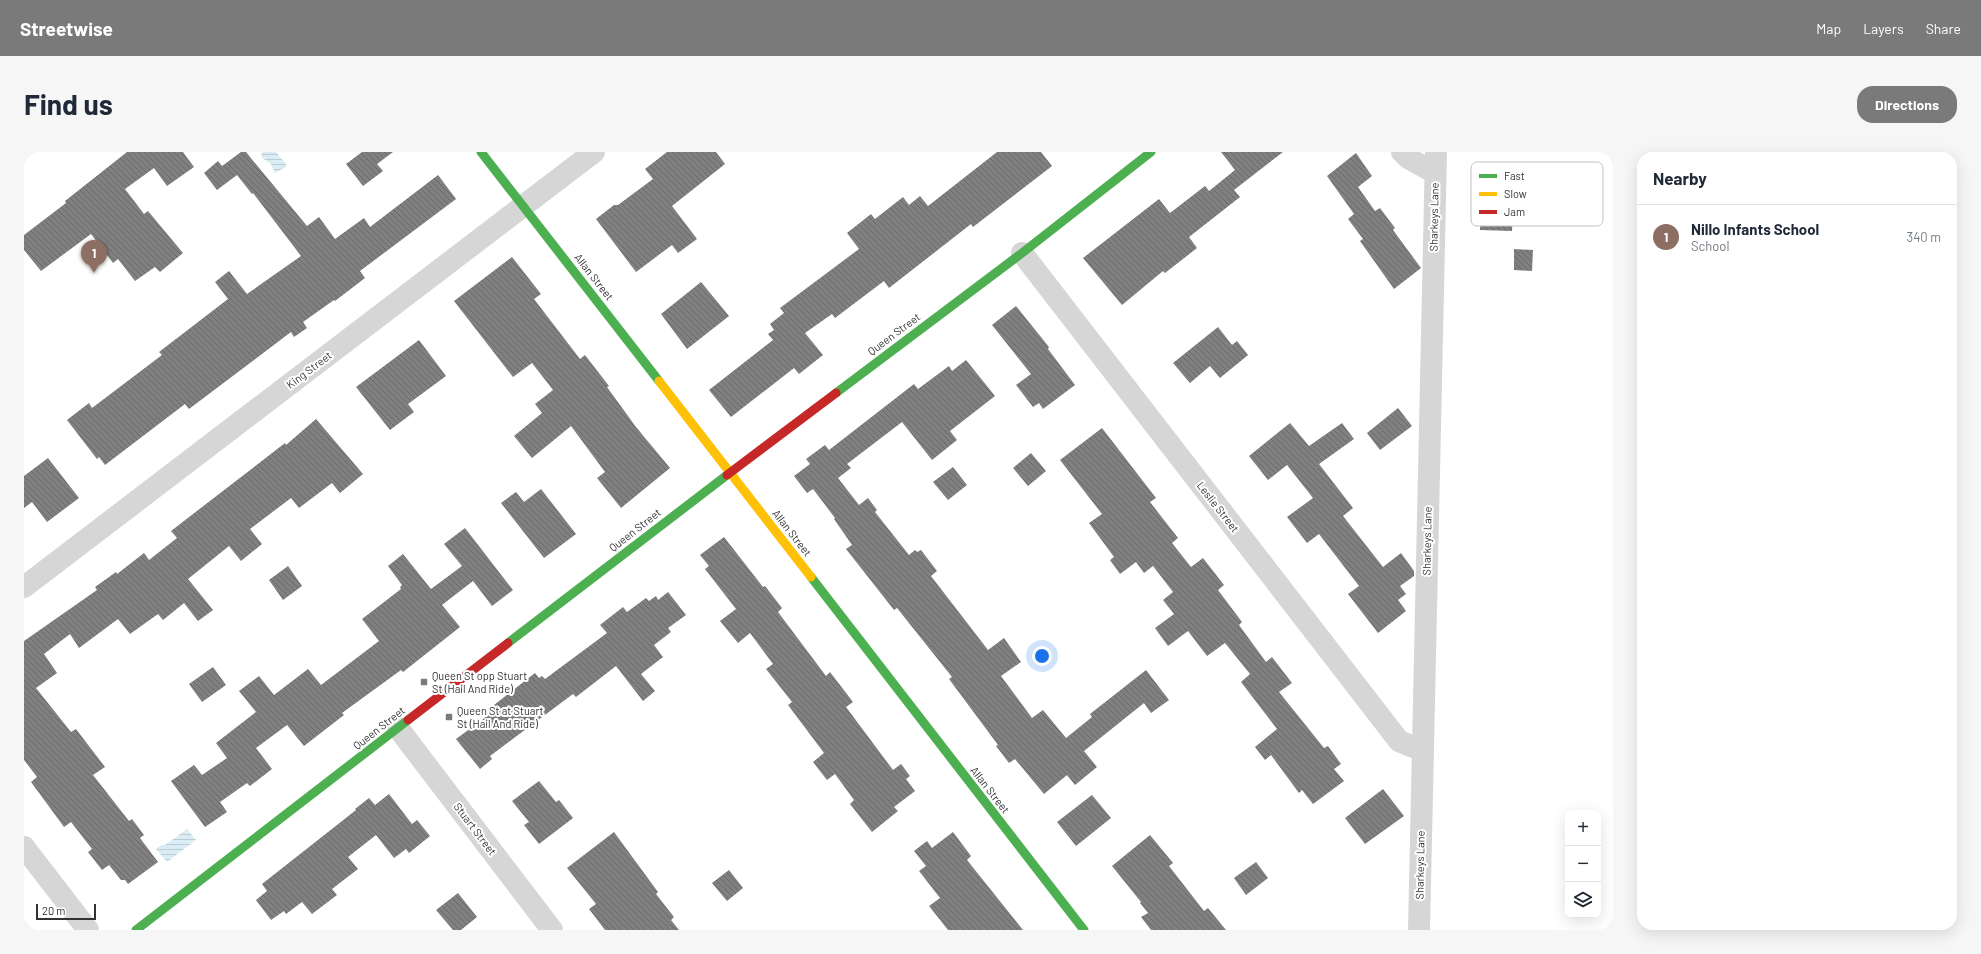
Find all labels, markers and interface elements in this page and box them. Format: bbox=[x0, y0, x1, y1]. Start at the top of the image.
text: Streetwise bbox=[20, 17, 113, 40]
text: Map bbox=[1816, 20, 1841, 37]
text: Layers bbox=[1863, 20, 1904, 37]
text: Share bbox=[1926, 20, 1961, 37]
button: Directions bbox=[1857, 86, 1957, 123]
text: Find us bbox=[24, 87, 113, 121]
legend bbox=[1471, 162, 1603, 226]
text: Nearby bbox=[1653, 168, 1707, 188]
text: Fast bbox=[1504, 169, 1525, 182]
street label: Sharkeys Lane bbox=[1426, 182, 1441, 252]
text: Slow bbox=[1504, 187, 1527, 200]
text: Jam bbox=[1504, 205, 1525, 218]
text: Nillo Infants School bbox=[1691, 220, 1819, 238]
text: 1 bbox=[1664, 229, 1668, 245]
text: 340 m bbox=[1906, 229, 1941, 245]
text: School bbox=[1691, 238, 1729, 254]
pin: 1 bbox=[81, 240, 107, 273]
street label: Allan Street bbox=[572, 251, 617, 303]
street label: Queen Street bbox=[865, 310, 922, 357]
street label: King Street bbox=[283, 348, 334, 391]
street label: Leslie Street bbox=[1195, 479, 1242, 535]
street label: Queen Street bbox=[606, 505, 663, 554]
street label: Sharkeys Lane bbox=[1419, 506, 1434, 576]
street label: Allan Street bbox=[770, 507, 815, 559]
your location bbox=[1032, 646, 1052, 666]
place label: Queen St opp Stuart St (Hail And Ride) bbox=[432, 669, 527, 695]
marker: Queen St opp Stuart St (Hail And Ride) bbox=[419, 677, 429, 687]
street label: Queen Street bbox=[350, 703, 407, 752]
place label: Queen St at Stuart St (Hail And Ride) bbox=[457, 704, 544, 730]
marker: Queen St at Stuart St (Hail And Ride) bbox=[444, 712, 454, 722]
street label: Allan Street bbox=[968, 764, 1013, 816]
street label: Stuart Street bbox=[451, 800, 499, 858]
map controls bbox=[1565, 810, 1601, 918]
button: + bbox=[1565, 810, 1601, 846]
street label: Sharkeys Lane bbox=[1412, 830, 1427, 900]
button: − bbox=[1565, 846, 1601, 882]
button: layers bbox=[1565, 882, 1601, 918]
scale bar bbox=[36, 902, 96, 921]
text: 20 m bbox=[42, 904, 65, 917]

